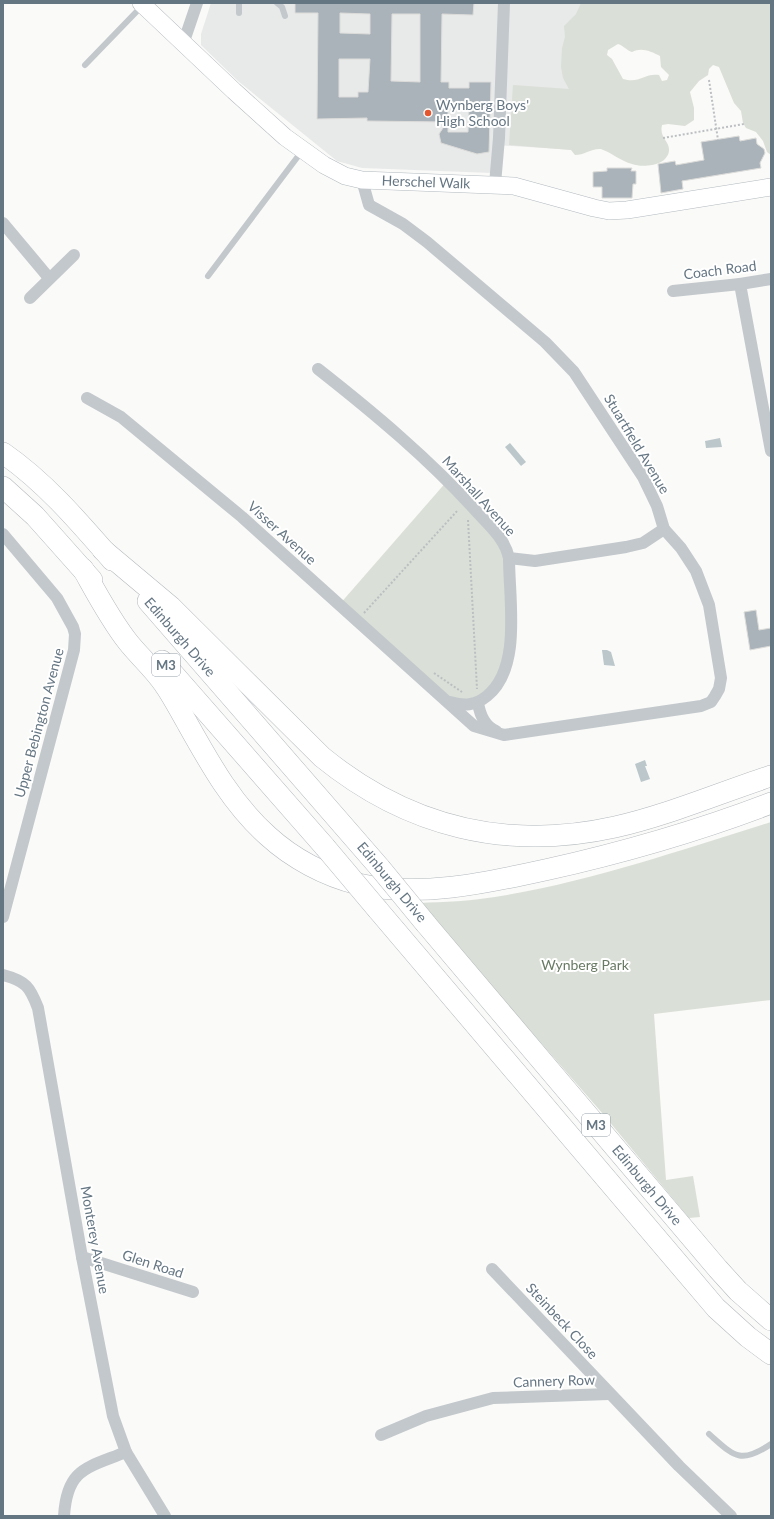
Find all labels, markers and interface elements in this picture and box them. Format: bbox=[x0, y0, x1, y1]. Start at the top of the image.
place label: Wynberg Boys' High School bbox=[436, 96, 529, 129]
marker: Wynberg Boys' High School bbox=[423, 108, 433, 118]
street label: Herschel Walk bbox=[381, 171, 471, 192]
street label: Coach Road bbox=[683, 257, 757, 282]
street label: Stuartfield Avenue bbox=[601, 391, 674, 497]
street label: Marshall Avenue bbox=[439, 452, 520, 539]
street label: Visser Avenue bbox=[244, 497, 320, 568]
street label: Edinburgh Drive bbox=[141, 594, 219, 680]
street label: Upper Bebington Avenue bbox=[10, 646, 67, 800]
road number: M3 bbox=[152, 654, 180, 676]
street label: Edinburgh Drive bbox=[354, 838, 431, 925]
park label: Wynberg Park bbox=[541, 956, 630, 973]
road number: M3 bbox=[582, 1114, 610, 1136]
street label: Edinburgh Drive bbox=[609, 1141, 686, 1228]
street label: Monterey Avenue bbox=[78, 1185, 113, 1295]
street label: Glen Road bbox=[120, 1246, 186, 1281]
street label: Steinbeck Close bbox=[523, 1279, 602, 1362]
street label: Cannery Row bbox=[513, 1371, 595, 1390]

